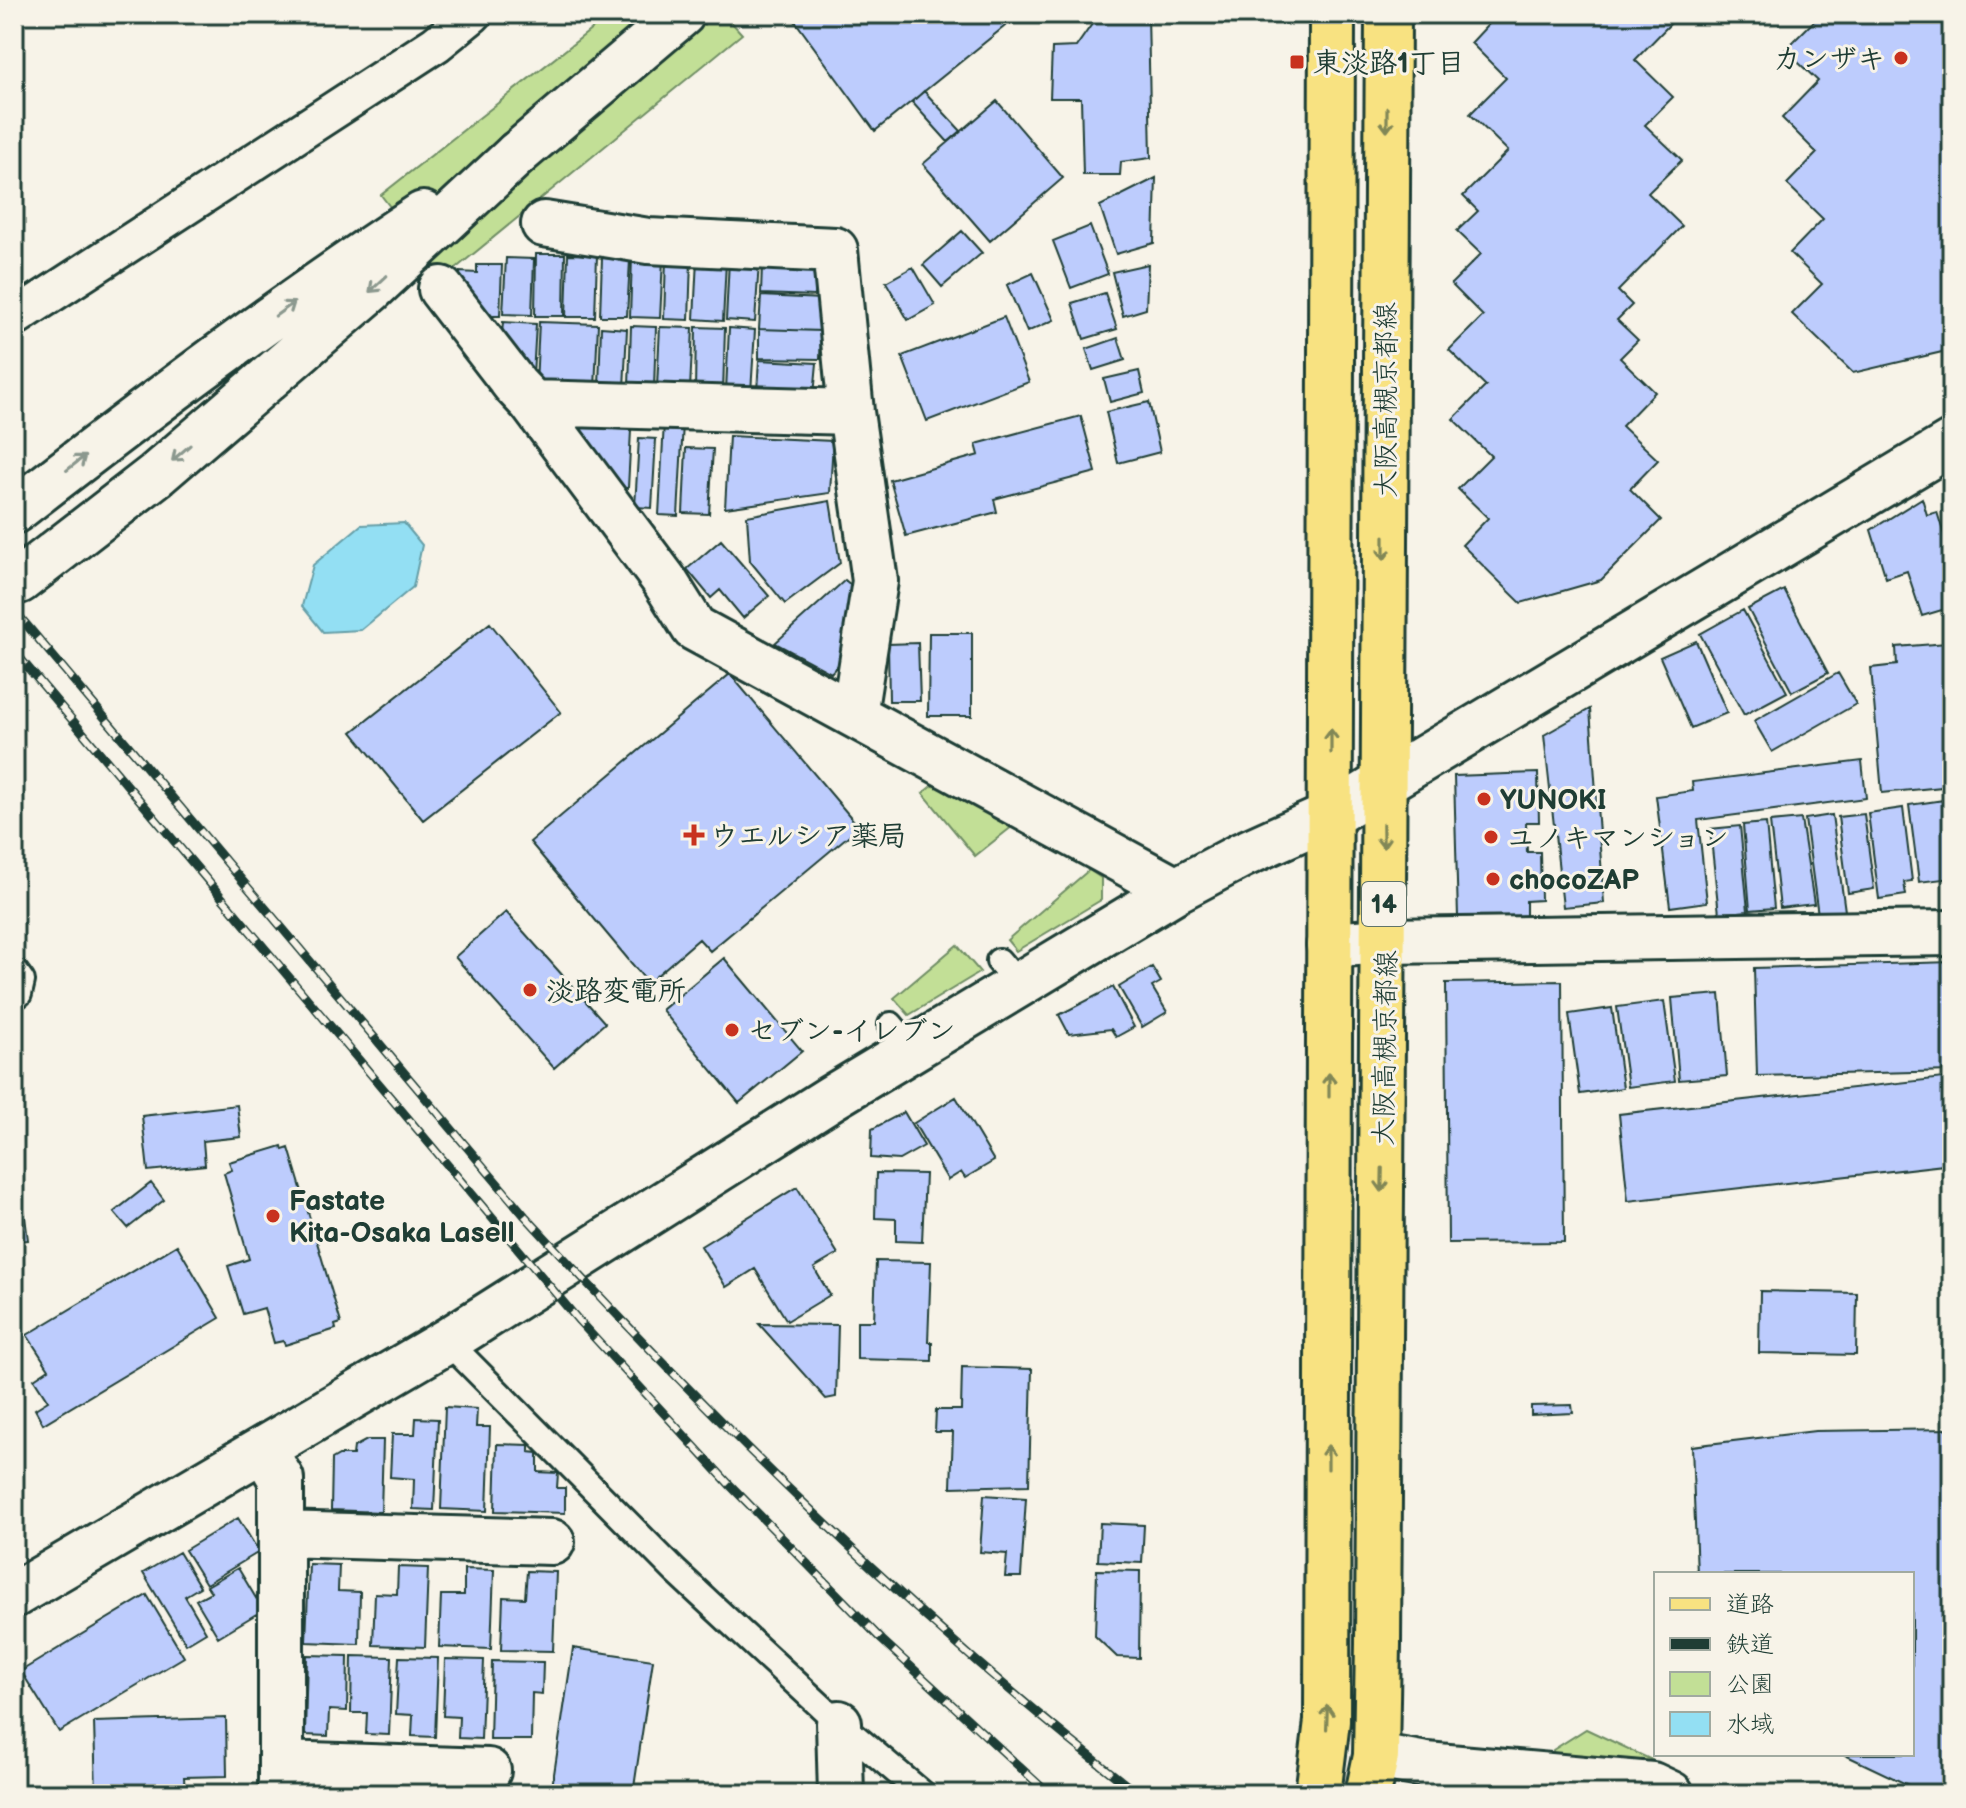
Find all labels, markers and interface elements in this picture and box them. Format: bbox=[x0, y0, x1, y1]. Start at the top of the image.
place label: カンザキ bbox=[1773, 43, 1885, 76]
place label: 東淡路1丁目 bbox=[1313, 47, 1465, 80]
marker: カンザキ bbox=[1892, 49, 1910, 67]
marker: 東淡路1丁目 bbox=[1288, 53, 1306, 71]
one-way arrow bbox=[1379, 106, 1395, 133]
one-way arrow bbox=[368, 274, 388, 293]
one-way arrow bbox=[274, 301, 296, 317]
street label: 大阪高槻京都線 bbox=[1370, 302, 1403, 498]
one-way arrow bbox=[171, 444, 192, 462]
one-way arrow bbox=[65, 455, 86, 472]
one-way arrow bbox=[1377, 534, 1392, 561]
one-way arrow bbox=[1323, 728, 1339, 755]
place label: YUNOKI bbox=[1500, 784, 1607, 817]
marker: YUNOKI bbox=[1475, 790, 1493, 808]
place label: ウエルシア薬局 bbox=[710, 820, 907, 853]
one-way arrow bbox=[1376, 822, 1391, 849]
place label: ユノキマンション bbox=[1507, 822, 1729, 855]
marker: ウエルシア薬局 bbox=[685, 826, 703, 844]
marker: ユノキマンション bbox=[1482, 828, 1500, 846]
place label: chocoZAP bbox=[1509, 864, 1639, 897]
marker: chocoZAP bbox=[1484, 870, 1502, 888]
road number: 14 bbox=[1362, 882, 1406, 926]
street label: 大阪高槻京都線 bbox=[1367, 950, 1404, 1146]
place label: 淡路変電所 bbox=[546, 975, 686, 1008]
marker: 淡路変電所 bbox=[521, 981, 539, 999]
place label: セブン-イレブン bbox=[748, 1015, 955, 1048]
marker: セブン-イレブン bbox=[723, 1021, 741, 1039]
one-way arrow bbox=[1322, 1072, 1337, 1099]
one-way arrow bbox=[1375, 1166, 1390, 1193]
place label: Fastate Kita-Osaka Lasell bbox=[289, 1185, 515, 1250]
marker: Fastate Kita-Osaka Lasell bbox=[264, 1207, 282, 1225]
one-way arrow bbox=[1320, 1444, 1336, 1471]
legend bbox=[1654, 1572, 1914, 1756]
text: 道路 bbox=[1726, 1590, 1774, 1619]
text: 鉄道 bbox=[1726, 1630, 1774, 1659]
text: 公園 bbox=[1726, 1670, 1774, 1699]
one-way arrow bbox=[1319, 1704, 1334, 1731]
text: 水域 bbox=[1726, 1710, 1774, 1739]

